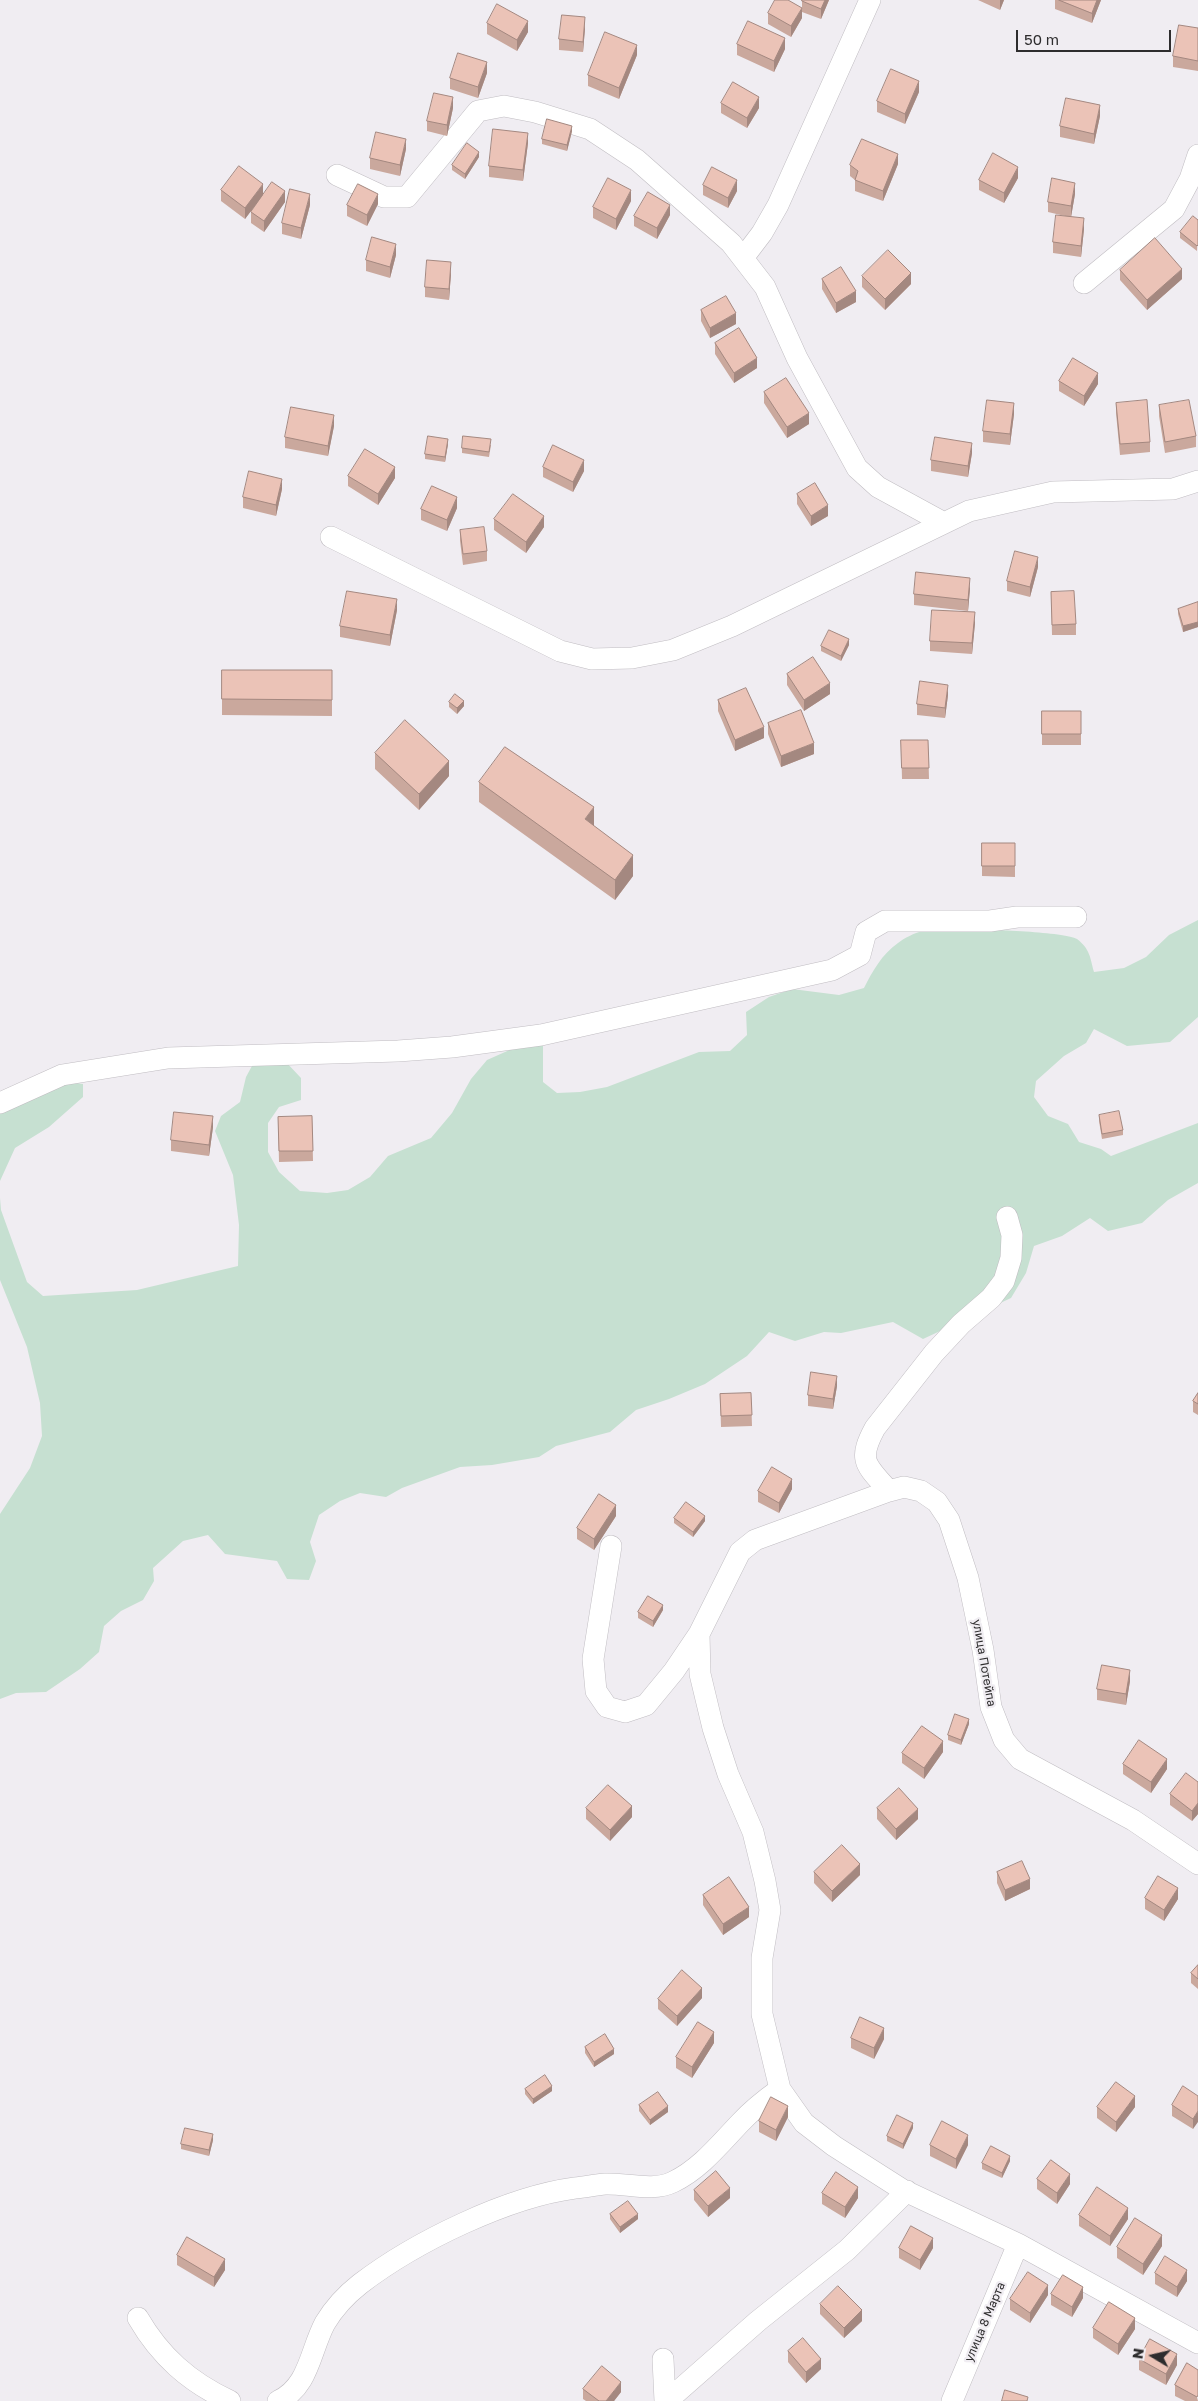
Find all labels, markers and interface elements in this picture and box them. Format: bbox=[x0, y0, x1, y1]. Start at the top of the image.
scale bar bbox=[1018, 20, 1173, 52]
text: 50 m bbox=[1024, 30, 1059, 48]
street label: улица Потейпа bbox=[969, 1618, 999, 1708]
street label: улица 8 Марта bbox=[962, 2280, 1008, 2364]
north arrow bbox=[1128, 2331, 1178, 2381]
text: N bbox=[1128, 2347, 1147, 2360]

